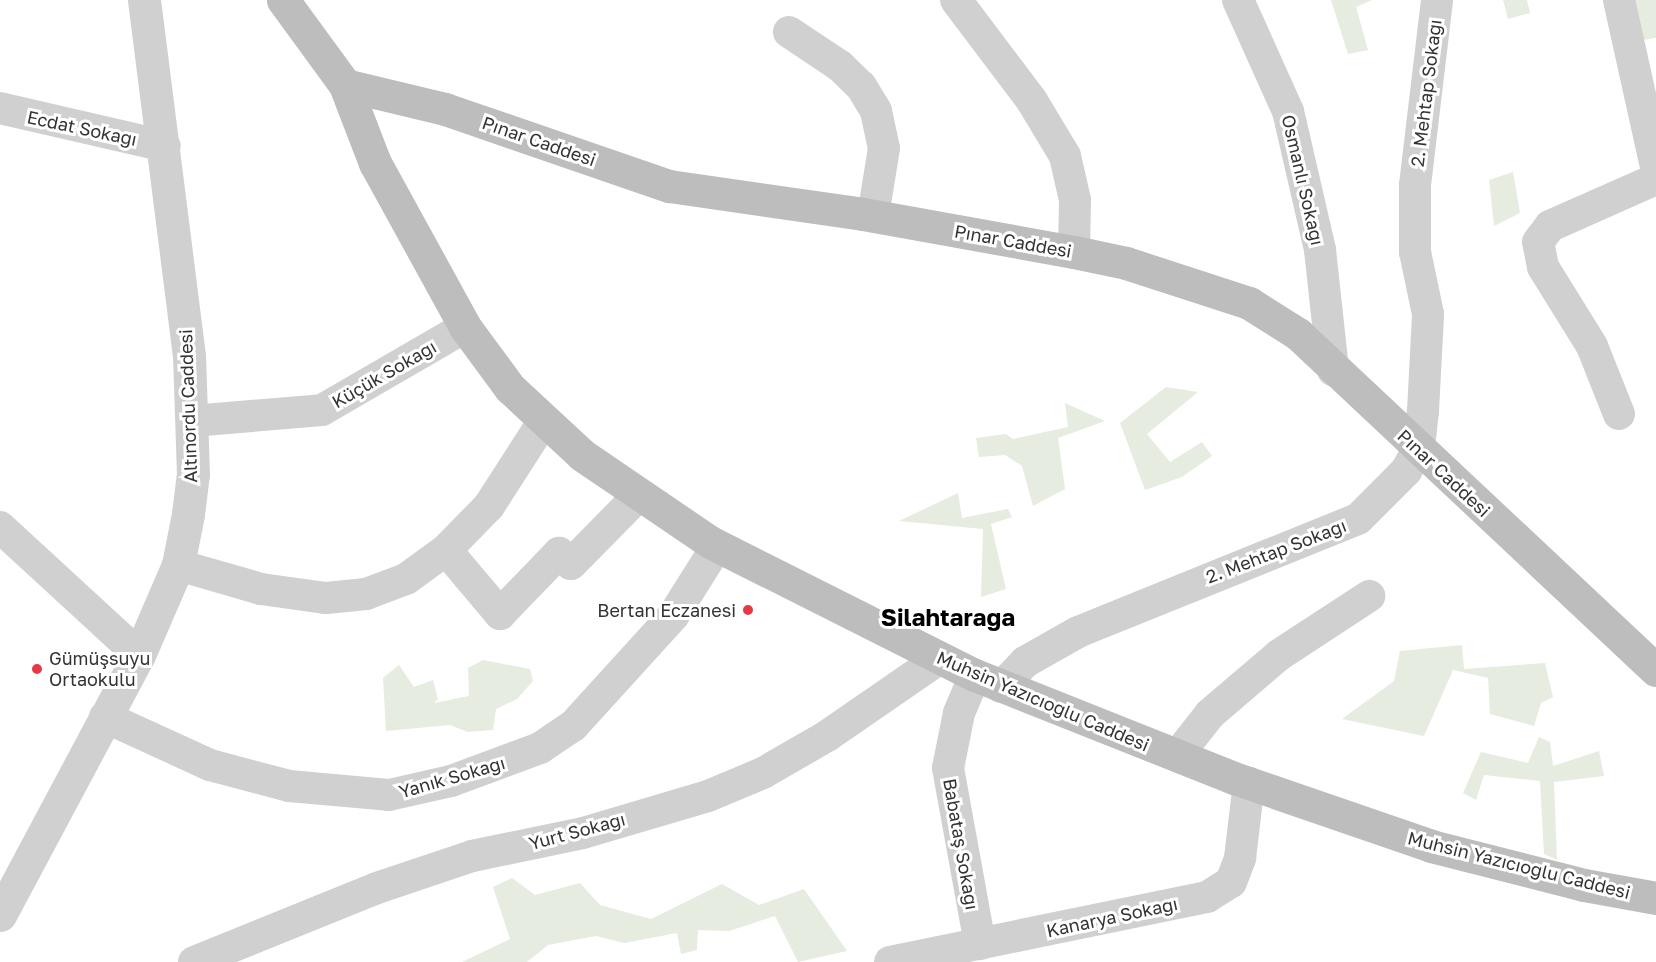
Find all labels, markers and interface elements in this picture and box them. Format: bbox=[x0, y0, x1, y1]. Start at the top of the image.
street label: 2. Mehtap Sokağı bbox=[1406, 18, 1446, 168]
street label: Ecdat Sokağı bbox=[25, 106, 139, 150]
street label: Pınar Caddesi bbox=[479, 111, 599, 171]
street label: Osmanlı Sokağı bbox=[1277, 113, 1329, 247]
street label: Pınar Caddesi bbox=[953, 220, 1073, 262]
street label: Altınordu Caddesi bbox=[175, 329, 201, 483]
street label: Küçük Sokağı bbox=[328, 335, 440, 413]
street label: Pınar Caddesi bbox=[1393, 425, 1495, 521]
street label: 2. Mehtap Sokağı bbox=[1203, 514, 1349, 588]
place label: Bertan Eczanesi bbox=[597, 599, 736, 621]
marker: Bertan Eczanesi bbox=[741, 603, 755, 617]
district label: Silahtarağa bbox=[881, 603, 1015, 631]
street label: Muhsin Yazıcıoğlu Caddesi bbox=[934, 646, 1152, 756]
place label: Gümüşsuyu Ortaokulu bbox=[49, 648, 150, 690]
marker: Gümüşsuyu Ortaokulu bbox=[30, 662, 44, 676]
street label: Yanık Sokağı bbox=[397, 752, 507, 802]
street label: Babataş Sokağı bbox=[939, 777, 983, 911]
street label: Yurt Sokağı bbox=[526, 808, 628, 854]
street label: Muhsin Yazıcıoğlu Caddesi bbox=[1405, 827, 1633, 903]
street label: Kanarya Sokağı bbox=[1044, 893, 1180, 941]

